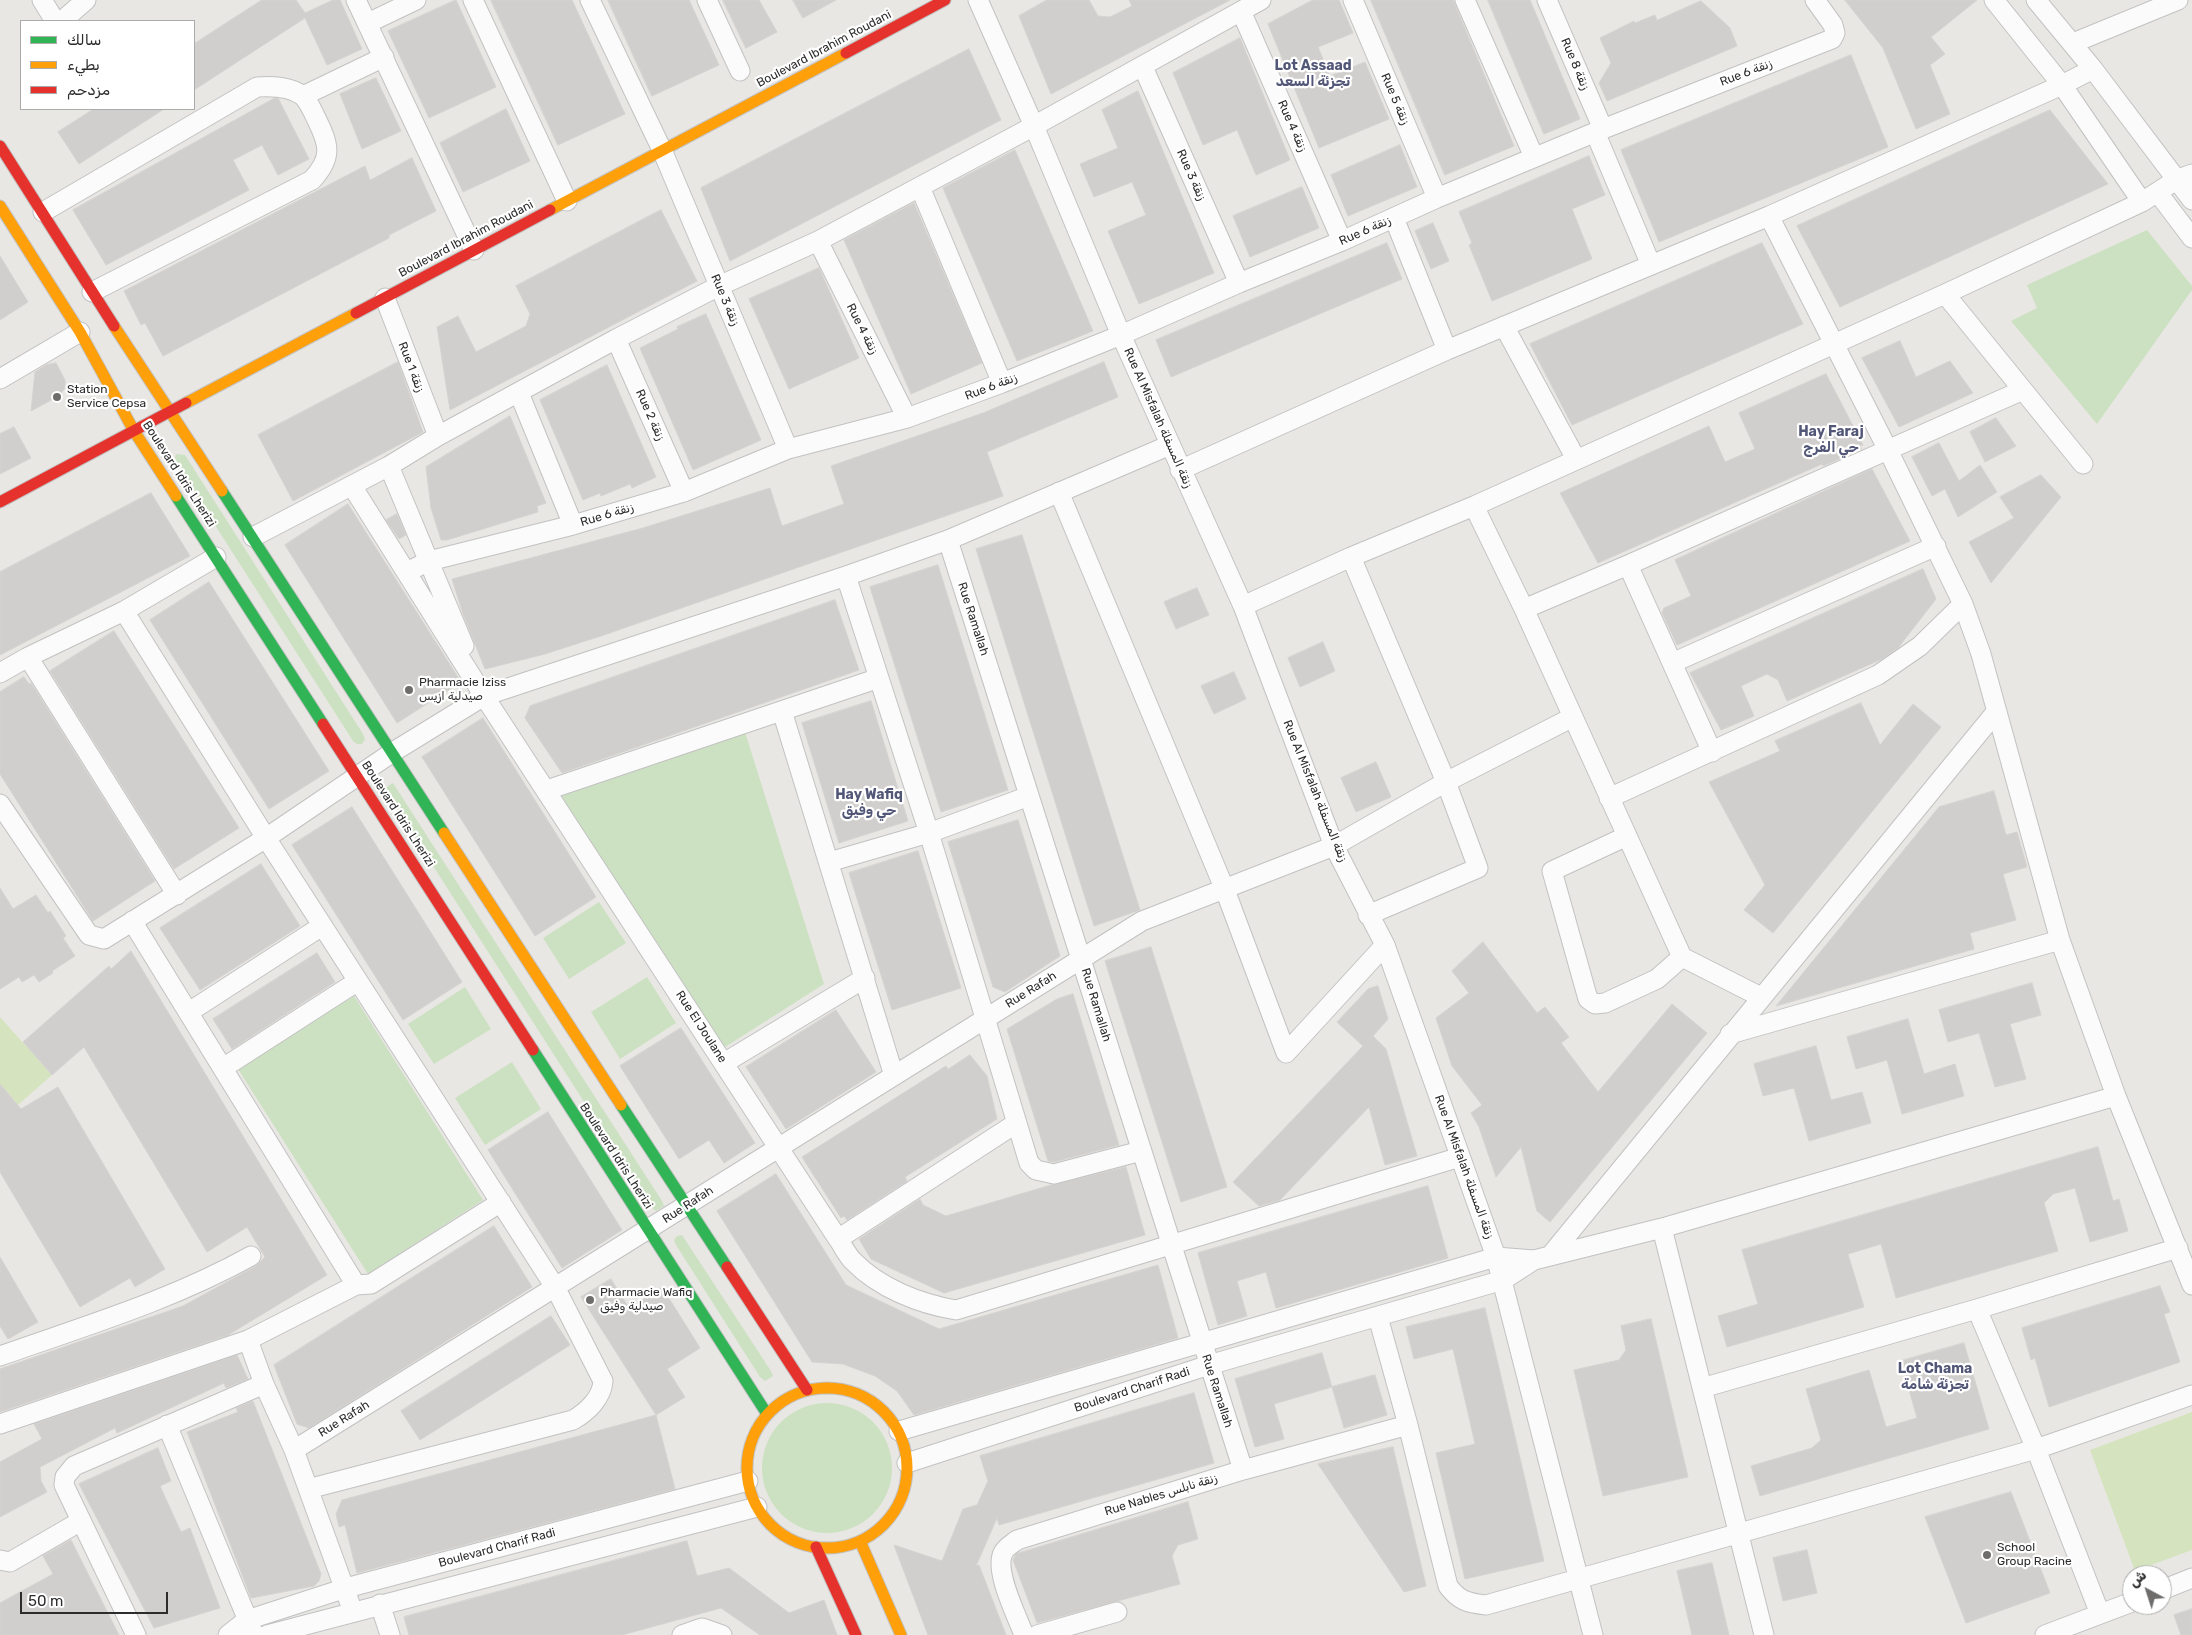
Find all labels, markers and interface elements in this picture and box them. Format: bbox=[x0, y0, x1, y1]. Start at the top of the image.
street label: Boulevard Ibrahim Roudani bbox=[754, 7, 894, 91]
legend bbox=[20, 20, 195, 110]
text: سالك bbox=[67, 31, 102, 49]
street label: Rue 8 زنقة bbox=[1558, 36, 1592, 92]
text: بطيء bbox=[67, 56, 100, 74]
street label: Rue 6 زنقة bbox=[1718, 56, 1774, 90]
district label: Lot Assaad تجزئة السعد bbox=[1274, 58, 1352, 90]
street label: Rue 5 زنقة bbox=[1378, 71, 1412, 127]
text: مزدحم bbox=[67, 81, 110, 99]
street label: Rue 4 زنقة bbox=[1274, 98, 1310, 154]
street label: Rue 3 زنقة bbox=[1173, 147, 1209, 203]
street label: Boulevard Ibrahim Roudani bbox=[396, 197, 536, 281]
street label: Rue 6 زنقة bbox=[1337, 213, 1393, 249]
street label: Rue 3 زنقة bbox=[708, 272, 742, 328]
street label: Rue 4 زنقة bbox=[843, 301, 881, 357]
street label: Rue 1 زنقة bbox=[395, 340, 427, 394]
street label: Rue Al Misfalah زنقة المسفلة bbox=[1121, 346, 1195, 490]
street label: Rue 6 زنقة bbox=[963, 370, 1019, 404]
place label: Station Service Cepsa bbox=[67, 383, 146, 411]
street label: Rue 2 زنقة bbox=[632, 387, 668, 443]
marker: Station Service Cepsa bbox=[51, 391, 63, 403]
street label: Boulevard Idris Lherizi bbox=[139, 418, 219, 530]
district label: Hay Faraj حي الفرج bbox=[1798, 424, 1864, 457]
street label: Rue 6 زنقة bbox=[579, 500, 635, 530]
street label: Rue Ramallah bbox=[954, 580, 992, 658]
place label: Pharmacie Iziss صيدلية ازيس bbox=[419, 676, 506, 704]
marker: Pharmacie Iziss صيدلية ازيس bbox=[403, 684, 415, 696]
street label: Rue Al Misfalah زنقة المسفلة bbox=[1280, 718, 1350, 864]
street label: Boulevard Idris Lherizi bbox=[358, 758, 438, 870]
district label: Hay Wafiq حي وفيق bbox=[835, 787, 903, 820]
street label: Rue Ramallah bbox=[1078, 966, 1114, 1044]
street label: Rue Rafah bbox=[1003, 969, 1059, 1011]
street label: Rue El Joulane bbox=[672, 988, 730, 1066]
street label: Rue Al Misfalah زنقة المسفلة bbox=[1431, 1093, 1497, 1241]
street label: Boulevard Idris Lherizi bbox=[576, 1100, 656, 1212]
street label: Rue Rafah bbox=[660, 1183, 716, 1227]
place label: Pharmacie Wafiq صيدلية وفيق bbox=[600, 1286, 692, 1314]
marker: Pharmacie Wafiq صيدلية وفيق bbox=[584, 1294, 596, 1306]
street label: Rue Ramallah bbox=[1198, 1352, 1236, 1430]
district label: Lot Chama تجزئة شامة bbox=[1898, 1361, 1972, 1394]
street label: Boulevard Charif Radi bbox=[1072, 1365, 1192, 1415]
street label: Rue Rafah bbox=[316, 1398, 372, 1440]
street label: Rue Nables زنقة نابلس bbox=[1103, 1471, 1219, 1519]
street label: Boulevard Charif Radi bbox=[437, 1525, 557, 1571]
place label: School Group Racine bbox=[1997, 1541, 2072, 1569]
marker: School Group Racine bbox=[1981, 1549, 1993, 1561]
north arrow bbox=[2122, 1565, 2172, 1615]
text: ش bbox=[2125, 1567, 2150, 1591]
scale bar bbox=[22, 1582, 170, 1614]
text: 50 m bbox=[28, 1592, 63, 1610]

